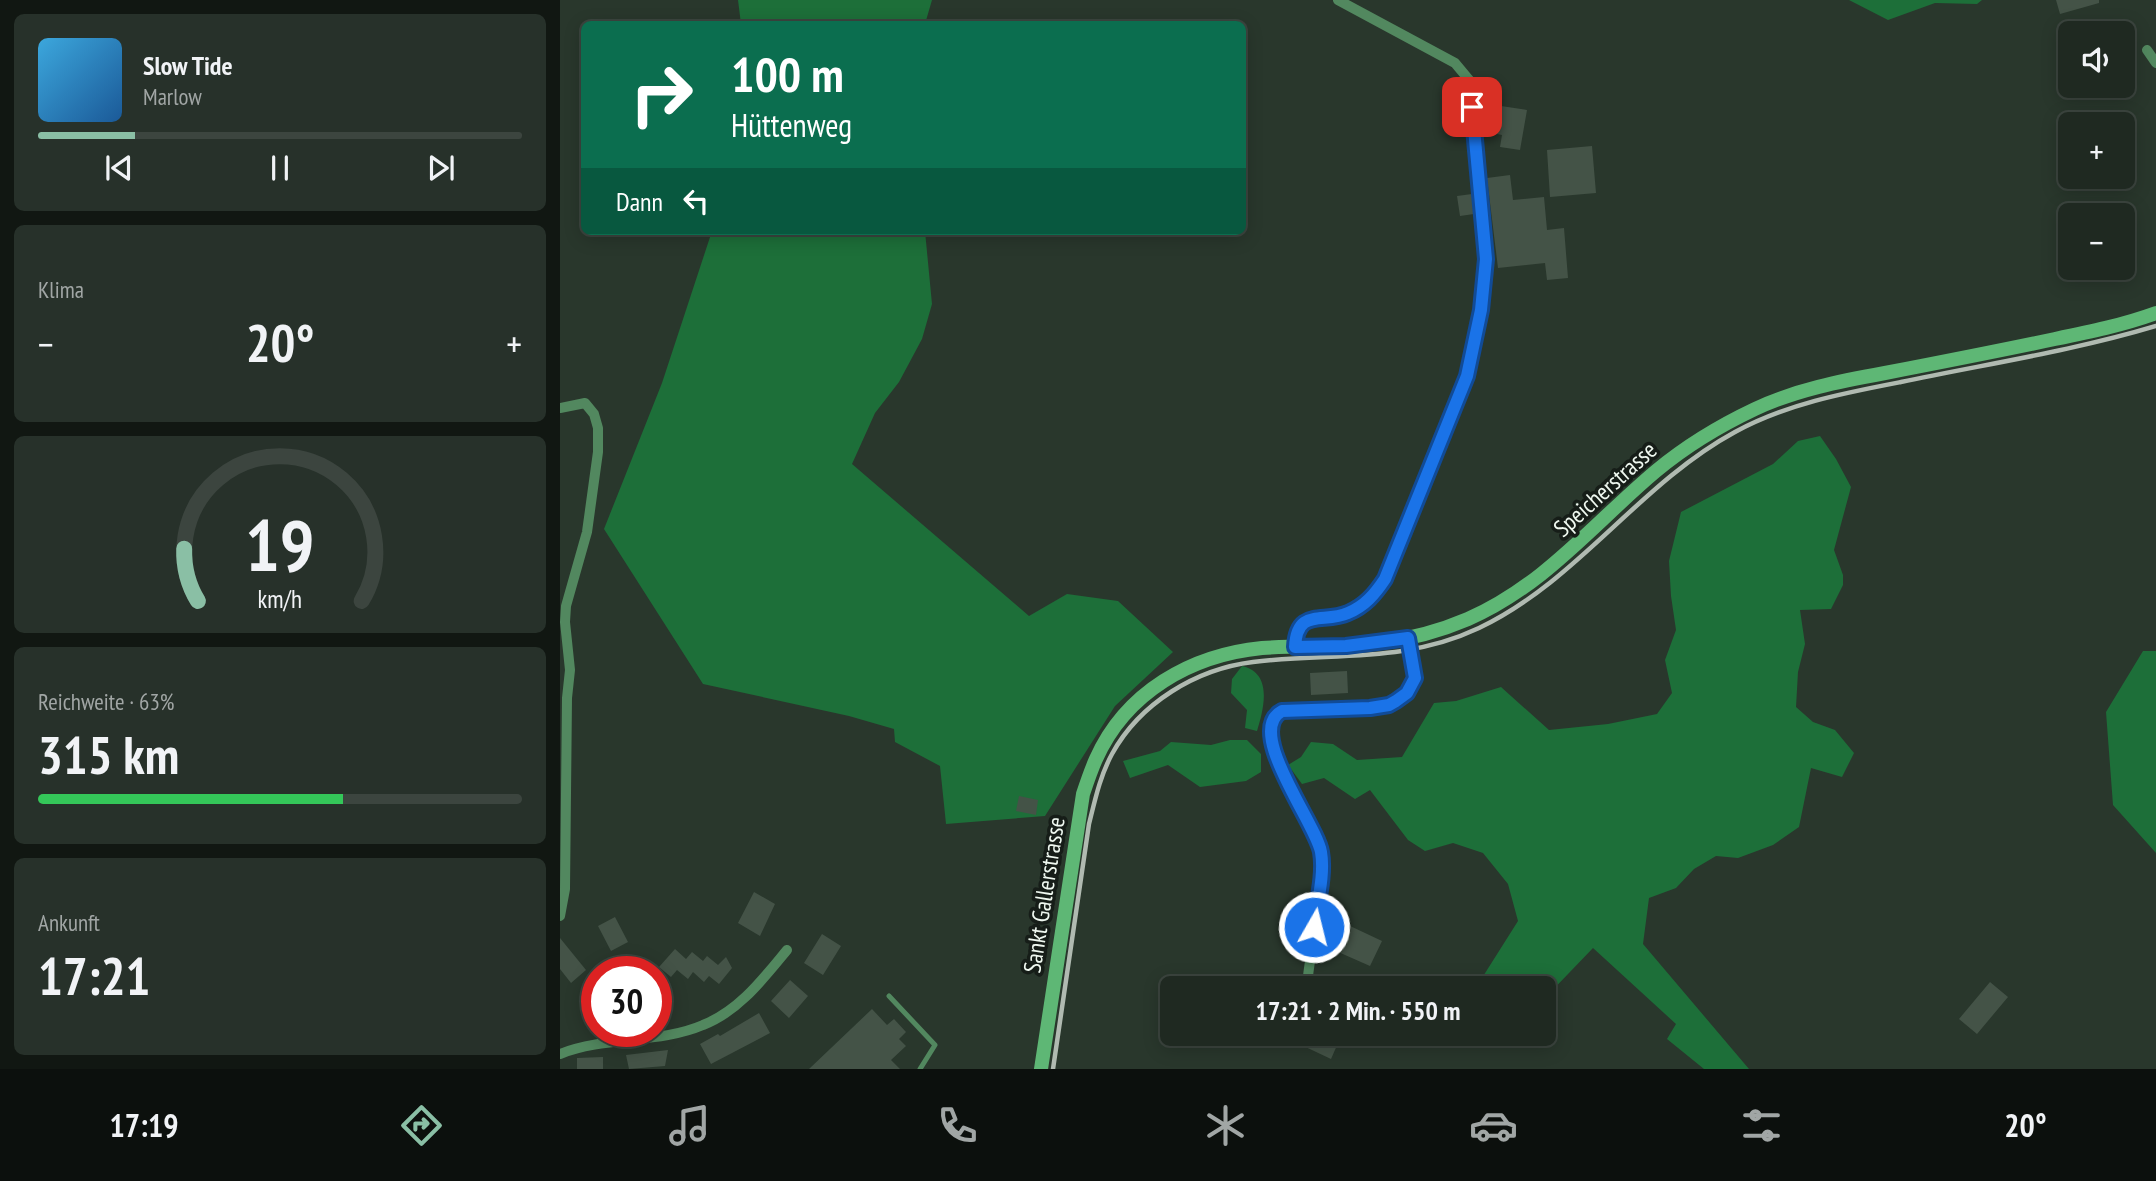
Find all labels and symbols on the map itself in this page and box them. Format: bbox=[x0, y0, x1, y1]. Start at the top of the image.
pin bbox=[1442, 77, 1502, 137]
street label: Speicherstrasse bbox=[1547, 435, 1663, 543]
street label: Sankt Gallerstrasse bbox=[1016, 815, 1072, 975]
position arrow bbox=[1277, 890, 1351, 964]
speed limit sign: 30 bbox=[581, 956, 672, 1047]

